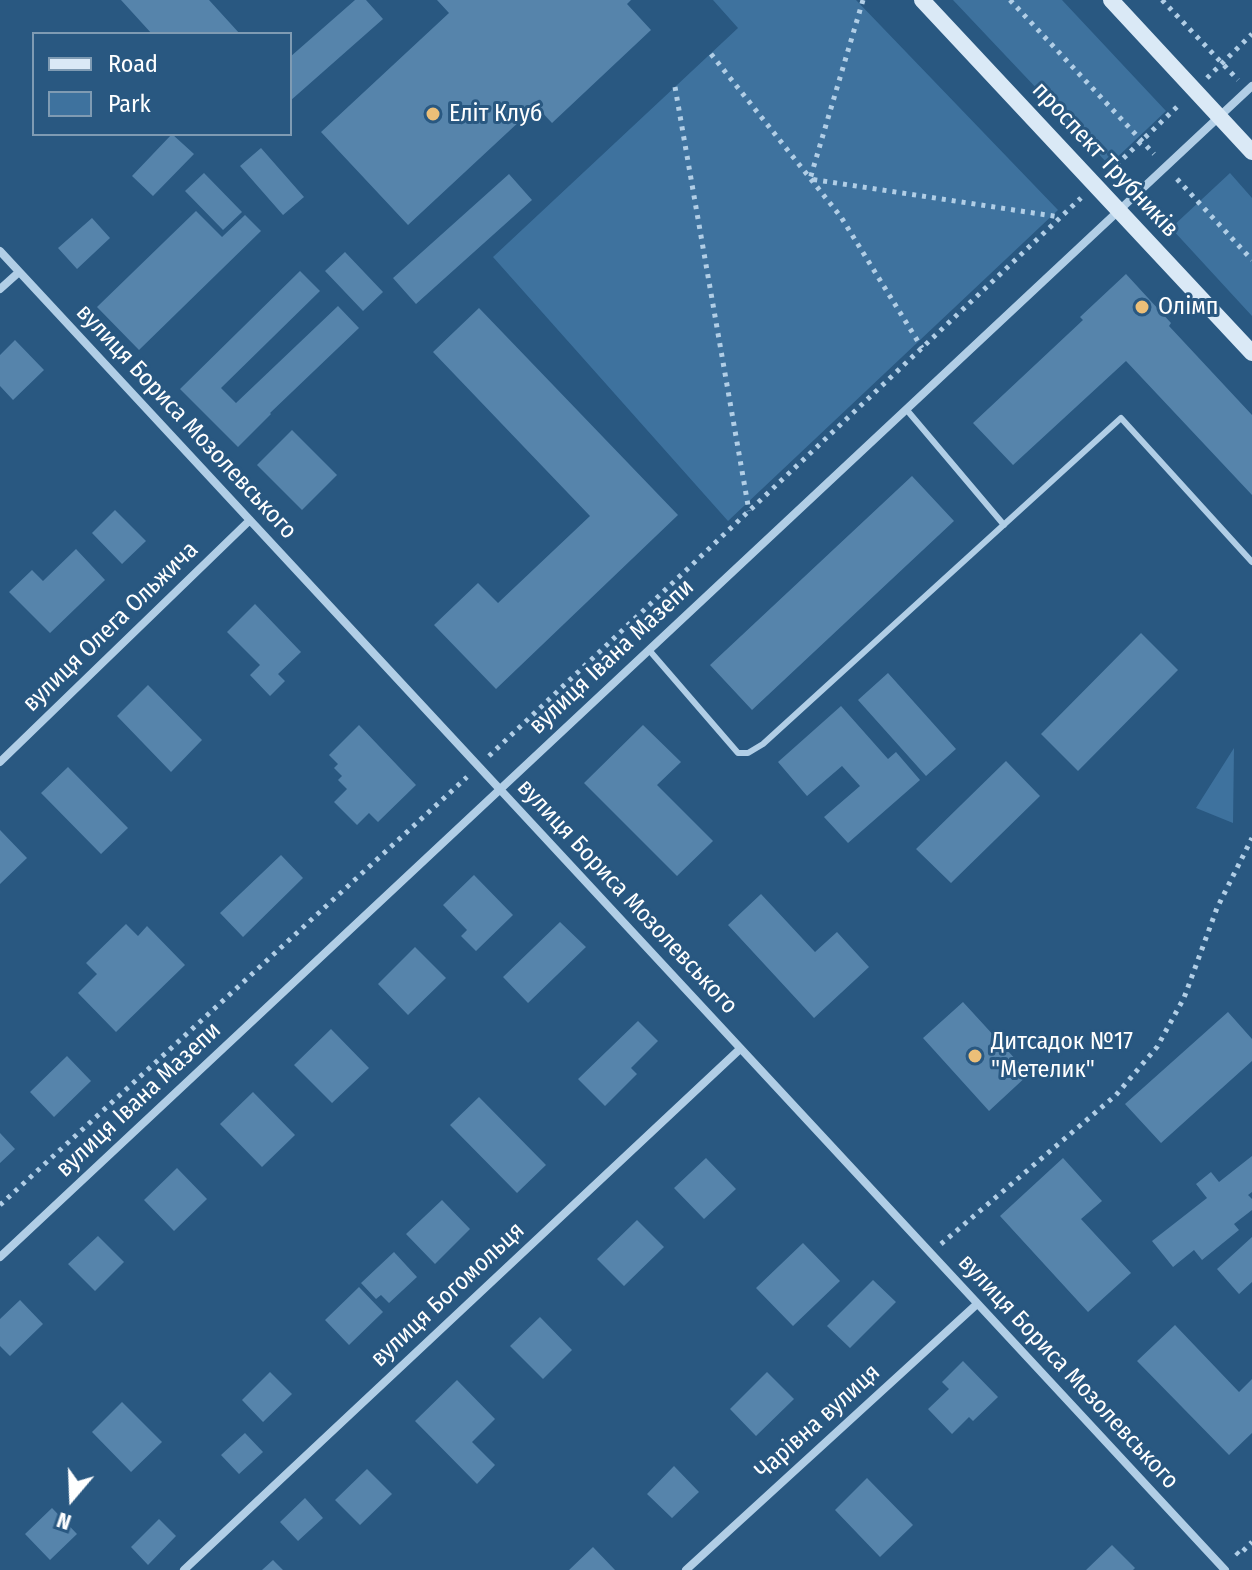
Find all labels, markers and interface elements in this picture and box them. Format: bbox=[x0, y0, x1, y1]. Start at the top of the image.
legend bbox=[32, 32, 292, 136]
text: Road bbox=[108, 50, 158, 78]
street label: проспект Трубників bbox=[1026, 76, 1184, 244]
text: Park bbox=[108, 90, 151, 118]
place label: Еліт Клуб bbox=[449, 100, 542, 128]
marker: Еліт Клуб bbox=[424, 105, 442, 123]
place label: Олімп bbox=[1158, 293, 1219, 321]
marker: Олімп bbox=[1133, 298, 1151, 316]
street label: вулиця Бориса Мозолевського bbox=[70, 299, 302, 545]
street label: вулиця Олега Ольжича bbox=[17, 536, 205, 718]
street label: вулиця Івана Мазепи bbox=[524, 573, 700, 741]
street label: вулиця Бориса Мозолевського bbox=[511, 774, 743, 1020]
street label: вулиця Івана Мазепи bbox=[51, 1016, 227, 1184]
place label: Дитсадок №17 "Метелик" bbox=[991, 1028, 1133, 1084]
marker: Дитсадок №17 "Метелик" bbox=[966, 1047, 984, 1065]
street label: вулиця Богомольця bbox=[365, 1217, 531, 1373]
street label: вулиця Бориса Мозолевського bbox=[952, 1249, 1184, 1495]
street label: Чарівна вулиця bbox=[750, 1358, 886, 1486]
north arrow bbox=[32, 1458, 112, 1538]
text: N bbox=[53, 1506, 75, 1536]

